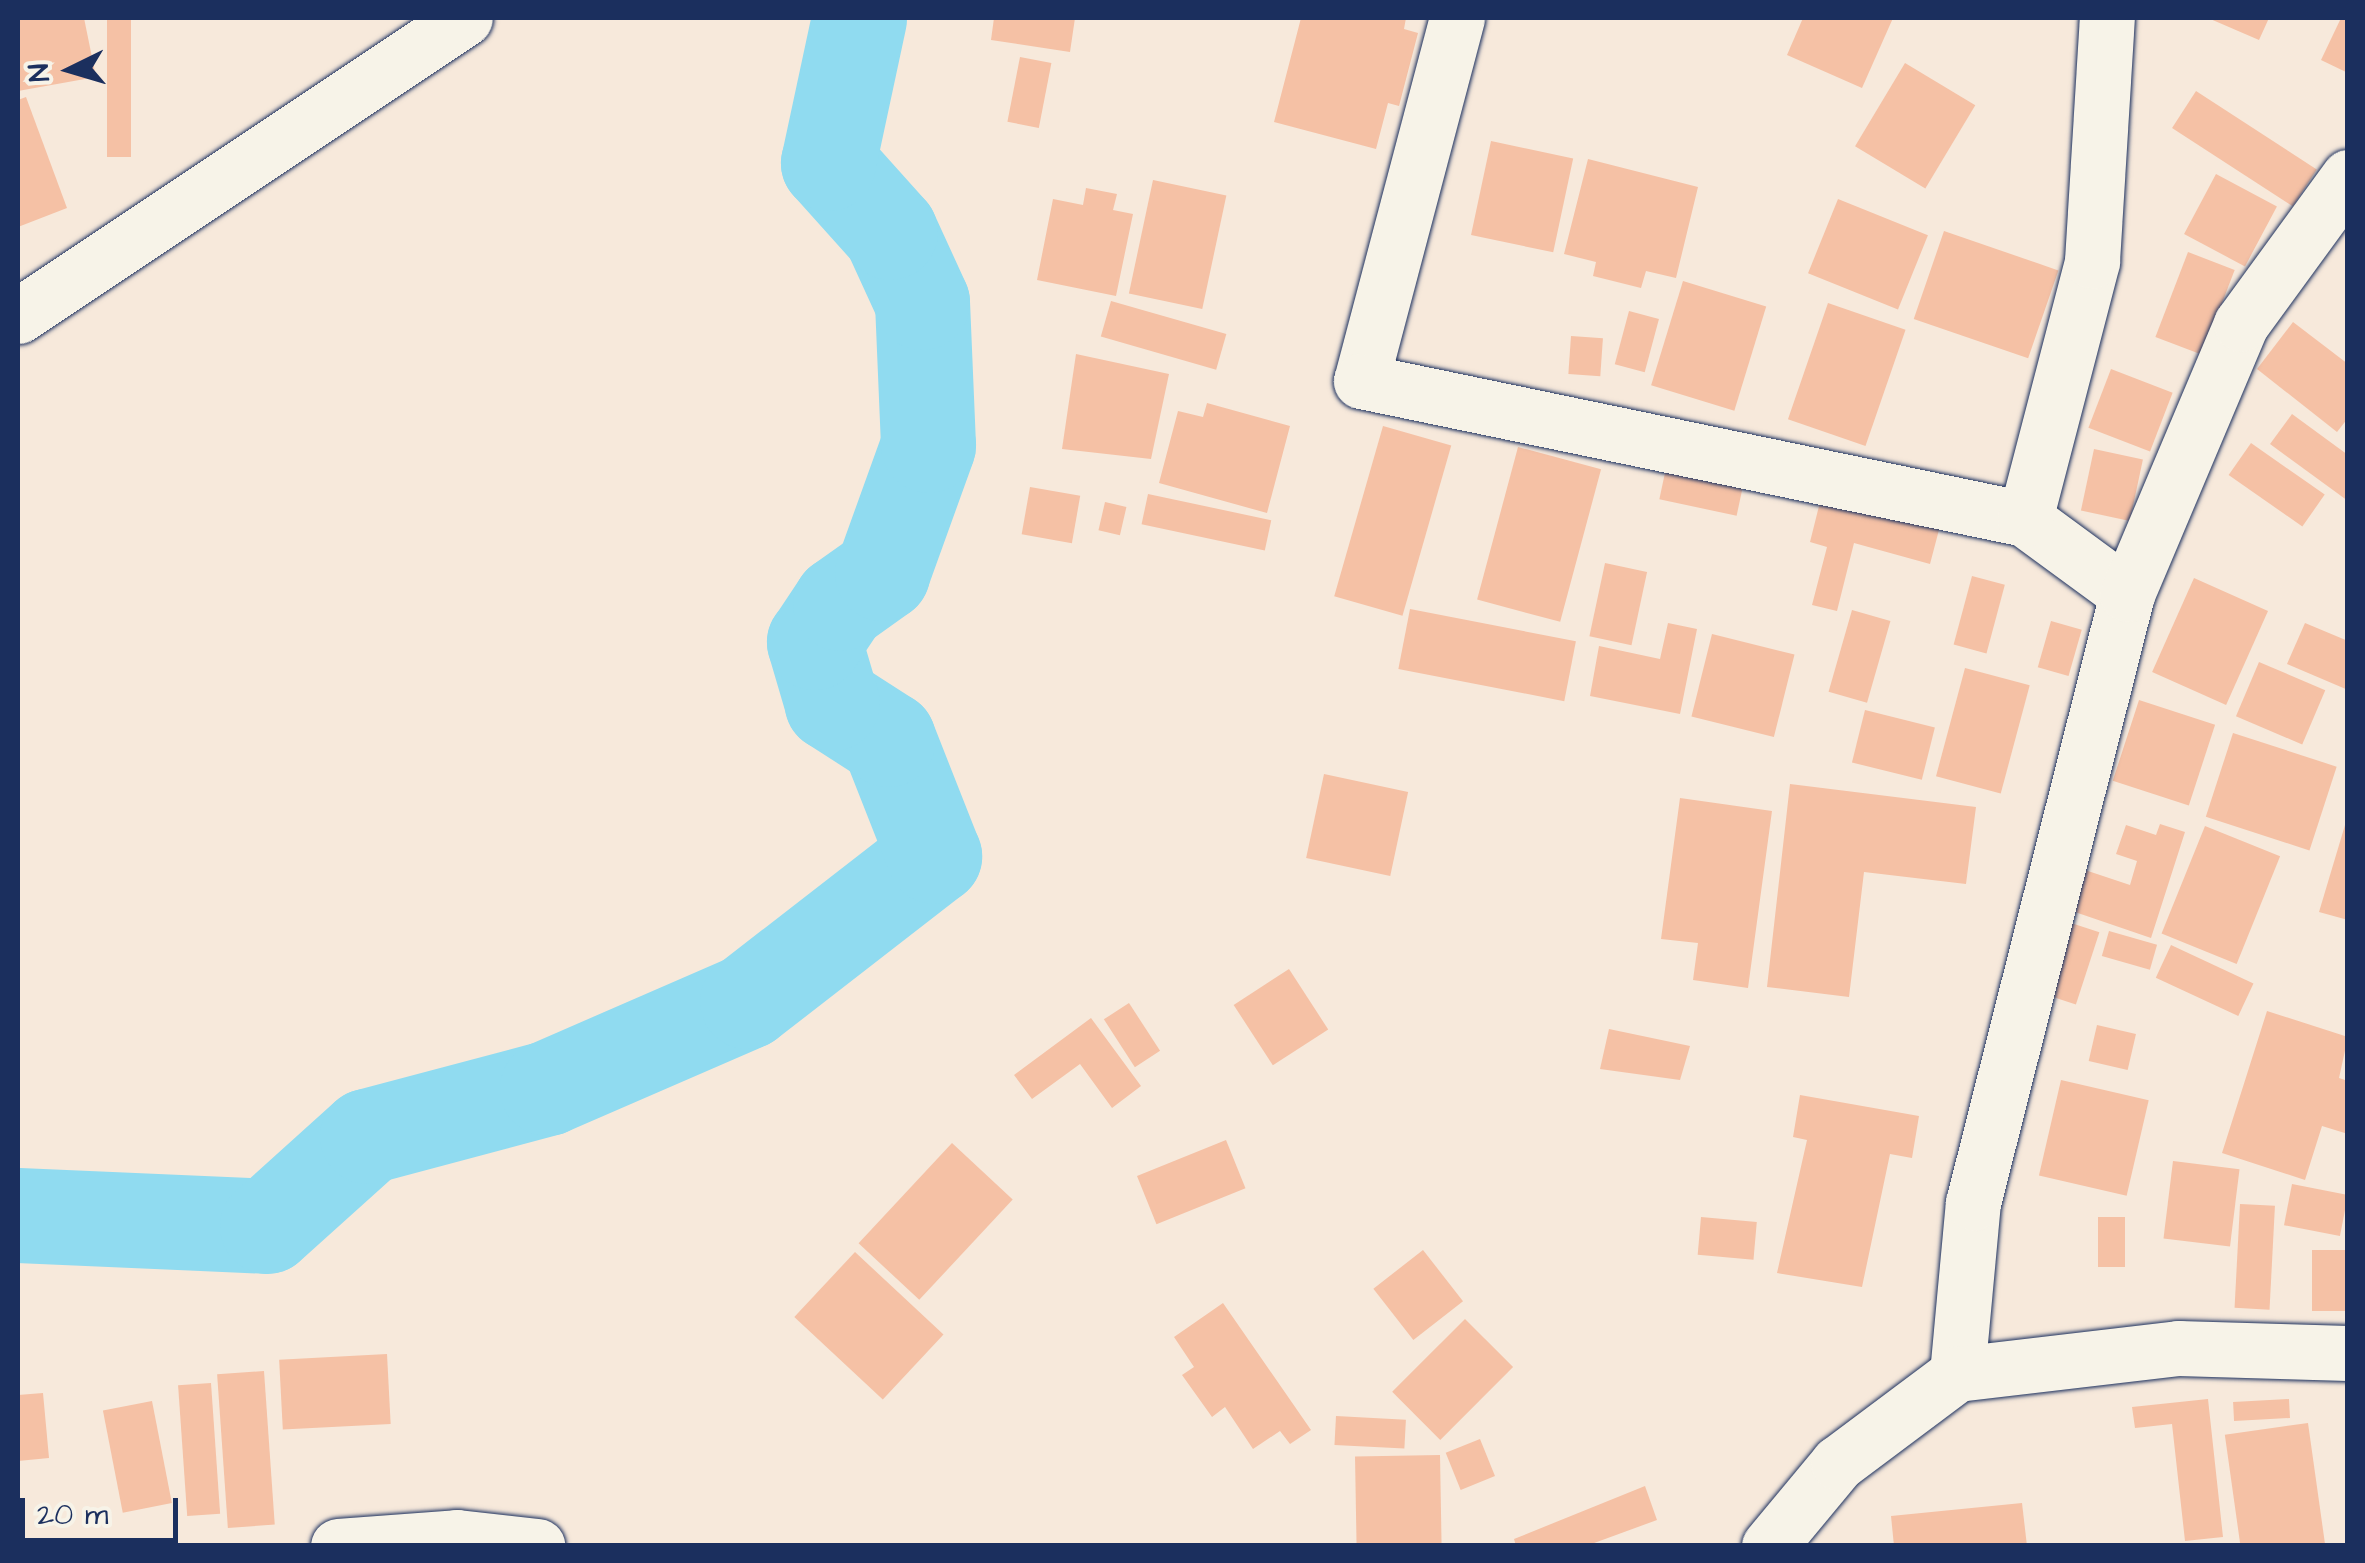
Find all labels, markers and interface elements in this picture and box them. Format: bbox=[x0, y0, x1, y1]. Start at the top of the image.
north arrow bbox=[20, 20, 120, 120]
text: N bbox=[19, 62, 60, 83]
scale bar bbox=[25, 1478, 182, 1540]
text: 20 m bbox=[37, 1494, 108, 1536]

